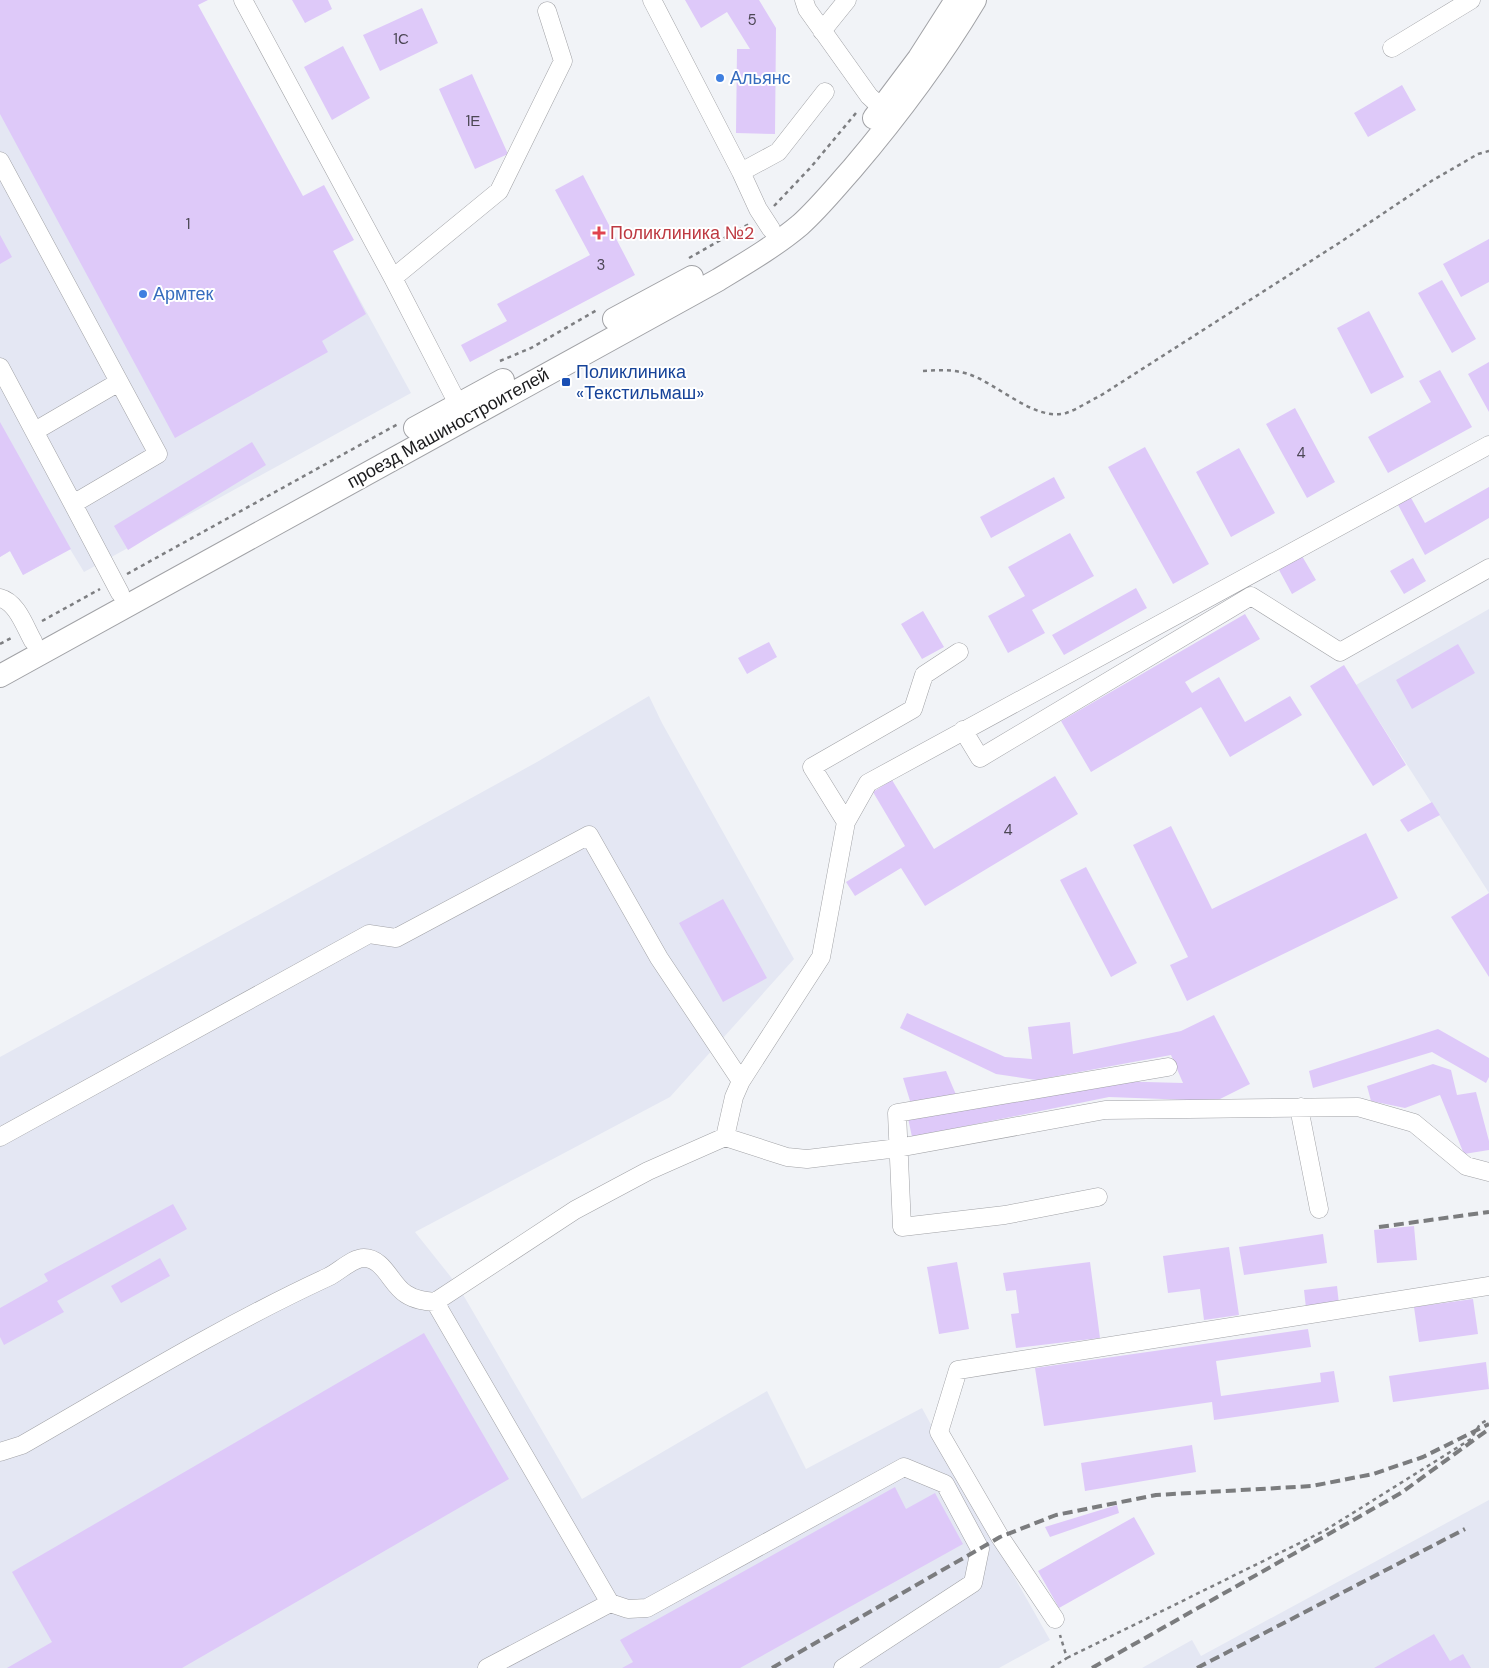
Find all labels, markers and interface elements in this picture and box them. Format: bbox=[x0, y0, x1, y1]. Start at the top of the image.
house number: 5 bbox=[747, 10, 757, 30]
house number: 1С bbox=[393, 29, 409, 49]
place label: Альянс bbox=[730, 66, 791, 90]
marker: Альянс bbox=[714, 72, 726, 84]
house number: 1Е bbox=[466, 111, 480, 131]
house number: 1 bbox=[186, 214, 190, 234]
place label: Поликлиника №2 bbox=[610, 221, 755, 245]
marker: Поликлиника №2 bbox=[592, 226, 606, 240]
house number: 3 bbox=[597, 255, 605, 275]
place label: Армтек bbox=[153, 282, 213, 306]
marker: Армтек bbox=[137, 288, 149, 300]
place label: Поликлиника «Текстильмаш» bbox=[576, 360, 704, 405]
street label: проезд Машиностроителей bbox=[343, 362, 553, 494]
marker: Поликлиника «Текстильмаш» bbox=[560, 376, 572, 388]
house number: 4 bbox=[1296, 443, 1306, 463]
house number: 4 bbox=[1003, 820, 1013, 840]

